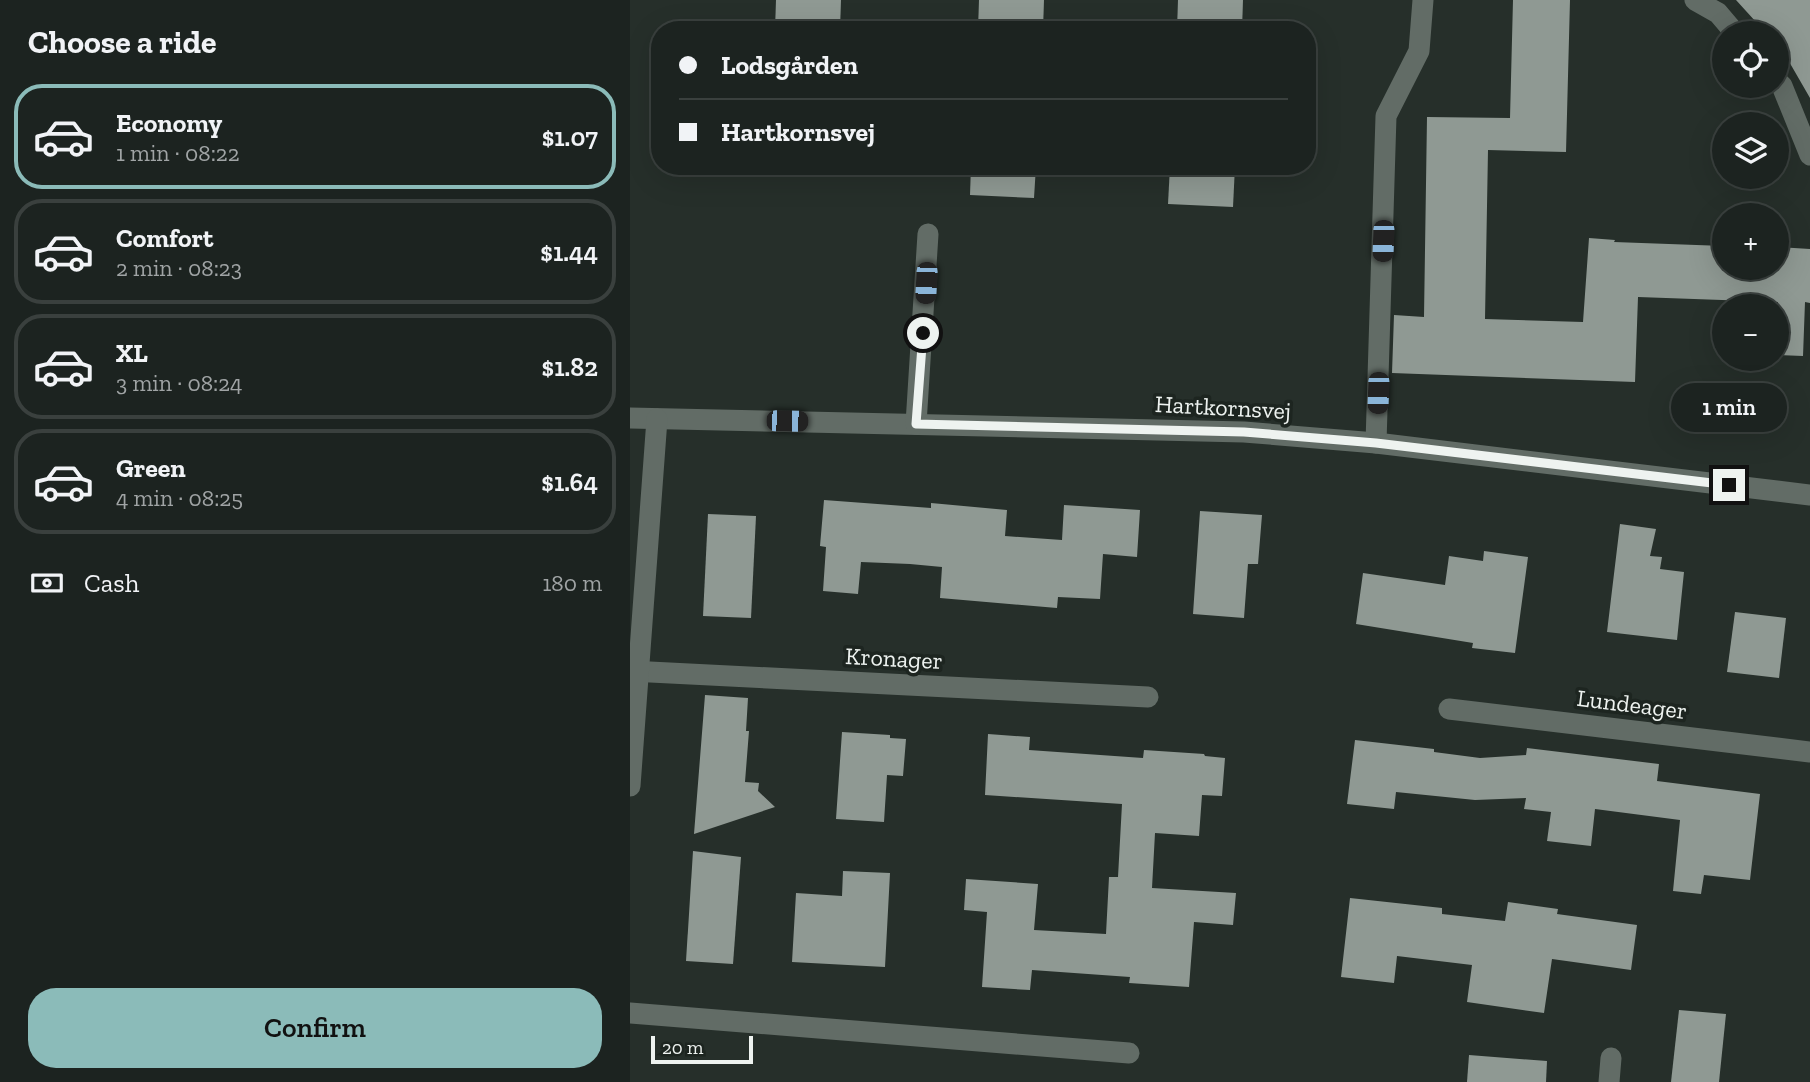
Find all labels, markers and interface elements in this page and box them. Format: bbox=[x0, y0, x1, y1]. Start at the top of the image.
map controls bbox=[1712, 21, 1789, 371]
button: locate bbox=[1712, 21, 1789, 98]
text: Choose a ride bbox=[28, 23, 216, 61]
text: Lodsgården bbox=[721, 49, 858, 81]
icon: car bbox=[32, 105, 95, 168]
text: Economy bbox=[116, 107, 222, 139]
button: layers bbox=[1712, 112, 1789, 189]
text: Hartkornsvej bbox=[721, 116, 875, 148]
text: $1.07 bbox=[542, 121, 598, 153]
text: 1 min · 08:22 bbox=[116, 139, 240, 167]
button: + bbox=[1712, 203, 1789, 280]
icon: car bbox=[32, 220, 95, 283]
car bbox=[1372, 220, 1395, 262]
text: Comfort bbox=[116, 222, 213, 254]
text: $1.44 bbox=[540, 236, 598, 268]
text: 2 min · 08:23 bbox=[116, 254, 242, 282]
car bbox=[915, 261, 938, 305]
button: − bbox=[1712, 294, 1789, 371]
route start bbox=[907, 317, 939, 349]
icon: car bbox=[32, 335, 95, 398]
text: XL bbox=[116, 337, 148, 369]
text: $1.82 bbox=[542, 351, 598, 383]
text: 3 min · 08:24 bbox=[116, 369, 242, 397]
car bbox=[1367, 372, 1390, 414]
callout: 1 min bbox=[1671, 384, 1787, 433]
street label: Hartkornsvej bbox=[1154, 389, 1292, 425]
text: 1 min bbox=[1702, 393, 1756, 421]
car bbox=[766, 410, 809, 432]
icon: car bbox=[32, 450, 95, 513]
text: Green bbox=[116, 452, 186, 484]
text: $1.64 bbox=[541, 466, 598, 498]
route end bbox=[1713, 469, 1745, 501]
text: 4 min · 08:25 bbox=[116, 484, 243, 512]
icon: cash bbox=[28, 564, 66, 602]
text: Cash bbox=[84, 567, 139, 599]
text: 180 m bbox=[542, 569, 602, 597]
street label: Kronager bbox=[844, 641, 944, 675]
street label: Lundeager bbox=[1575, 683, 1689, 725]
button: Confirm bbox=[28, 988, 602, 1068]
scale bar bbox=[651, 1033, 752, 1065]
text: 20 m bbox=[662, 1036, 703, 1059]

